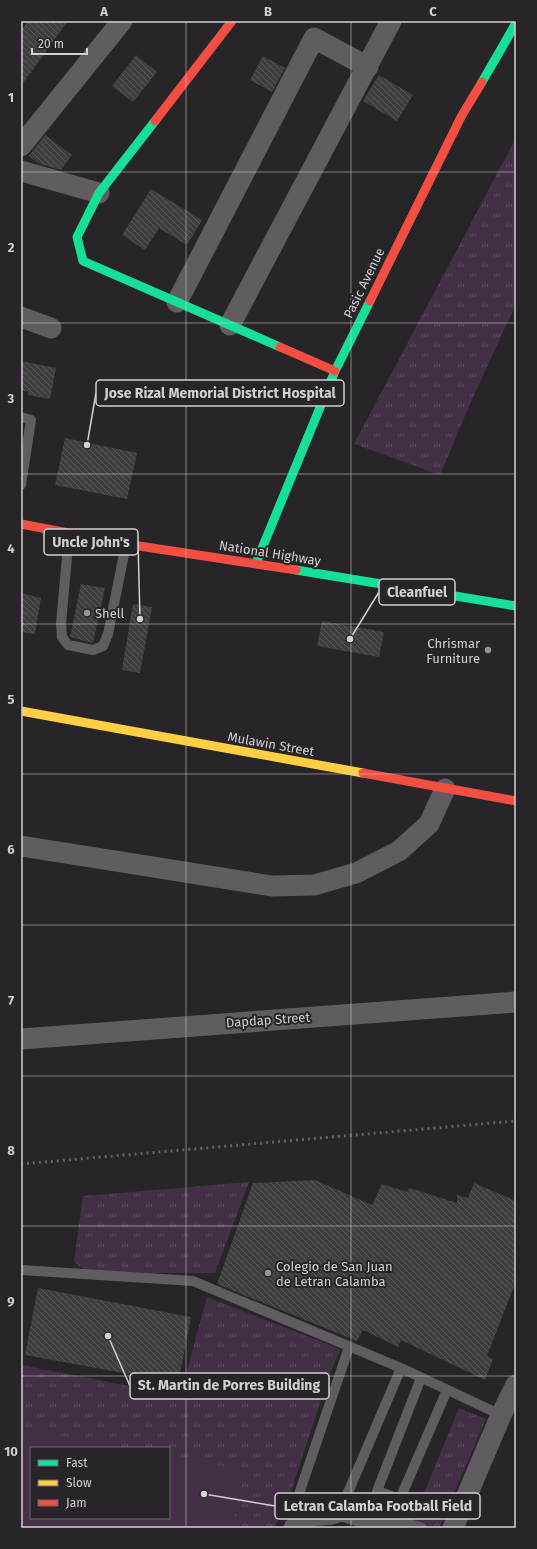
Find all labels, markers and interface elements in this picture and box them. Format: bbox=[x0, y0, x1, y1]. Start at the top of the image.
text: A bbox=[99, 4, 108, 19]
text: B bbox=[264, 4, 272, 19]
text: C bbox=[429, 4, 437, 19]
scale bar bbox=[32, 30, 87, 56]
text: 20 m bbox=[38, 37, 64, 51]
text: 1 bbox=[8, 90, 14, 105]
text: 2 bbox=[8, 240, 15, 255]
street label: Pasic Avenue bbox=[341, 245, 387, 321]
callout: Jose Rizal Memorial District Hospital bbox=[96, 380, 344, 406]
text: Jose Rizal Memorial District Hospital bbox=[103, 385, 336, 402]
text: 3 bbox=[7, 391, 15, 406]
callout: Uncle John's bbox=[44, 529, 138, 555]
text: Uncle John's bbox=[52, 534, 130, 551]
street label: National Highway bbox=[218, 538, 323, 569]
text: 4 bbox=[7, 541, 15, 556]
callout: Cleanfuel bbox=[379, 579, 455, 605]
text: Cleanfuel bbox=[387, 584, 448, 601]
place label: Shell bbox=[95, 606, 125, 621]
marker: Shell bbox=[82, 608, 92, 618]
place label: Chrismar Furniture bbox=[426, 636, 480, 666]
marker: Chrismar Furniture bbox=[483, 645, 493, 655]
text: 5 bbox=[8, 692, 15, 707]
street label: Mulawin Street bbox=[226, 729, 316, 759]
text: 6 bbox=[7, 842, 15, 857]
text: 7 bbox=[8, 993, 14, 1008]
street label: Dapdap Street bbox=[225, 1010, 311, 1030]
text: 8 bbox=[7, 1143, 15, 1158]
place label: Colegio de San Juan de Letran Calamba bbox=[276, 1259, 393, 1289]
marker: Colegio de San Juan de Letran Calamba bbox=[263, 1268, 273, 1278]
text: 9 bbox=[7, 1294, 15, 1309]
callout: St. Martin de Porres Building bbox=[130, 1373, 329, 1399]
text: St. Martin de Porres Building bbox=[138, 1377, 320, 1394]
text: 10 bbox=[4, 1444, 18, 1459]
legend bbox=[30, 1447, 170, 1519]
text: Fast bbox=[66, 1456, 88, 1470]
text: Slow bbox=[66, 1476, 92, 1490]
callout: Letran Calamba Football Field bbox=[275, 1493, 480, 1519]
text: Jam bbox=[66, 1496, 86, 1510]
text: Letran Calamba Football Field bbox=[284, 1498, 472, 1515]

